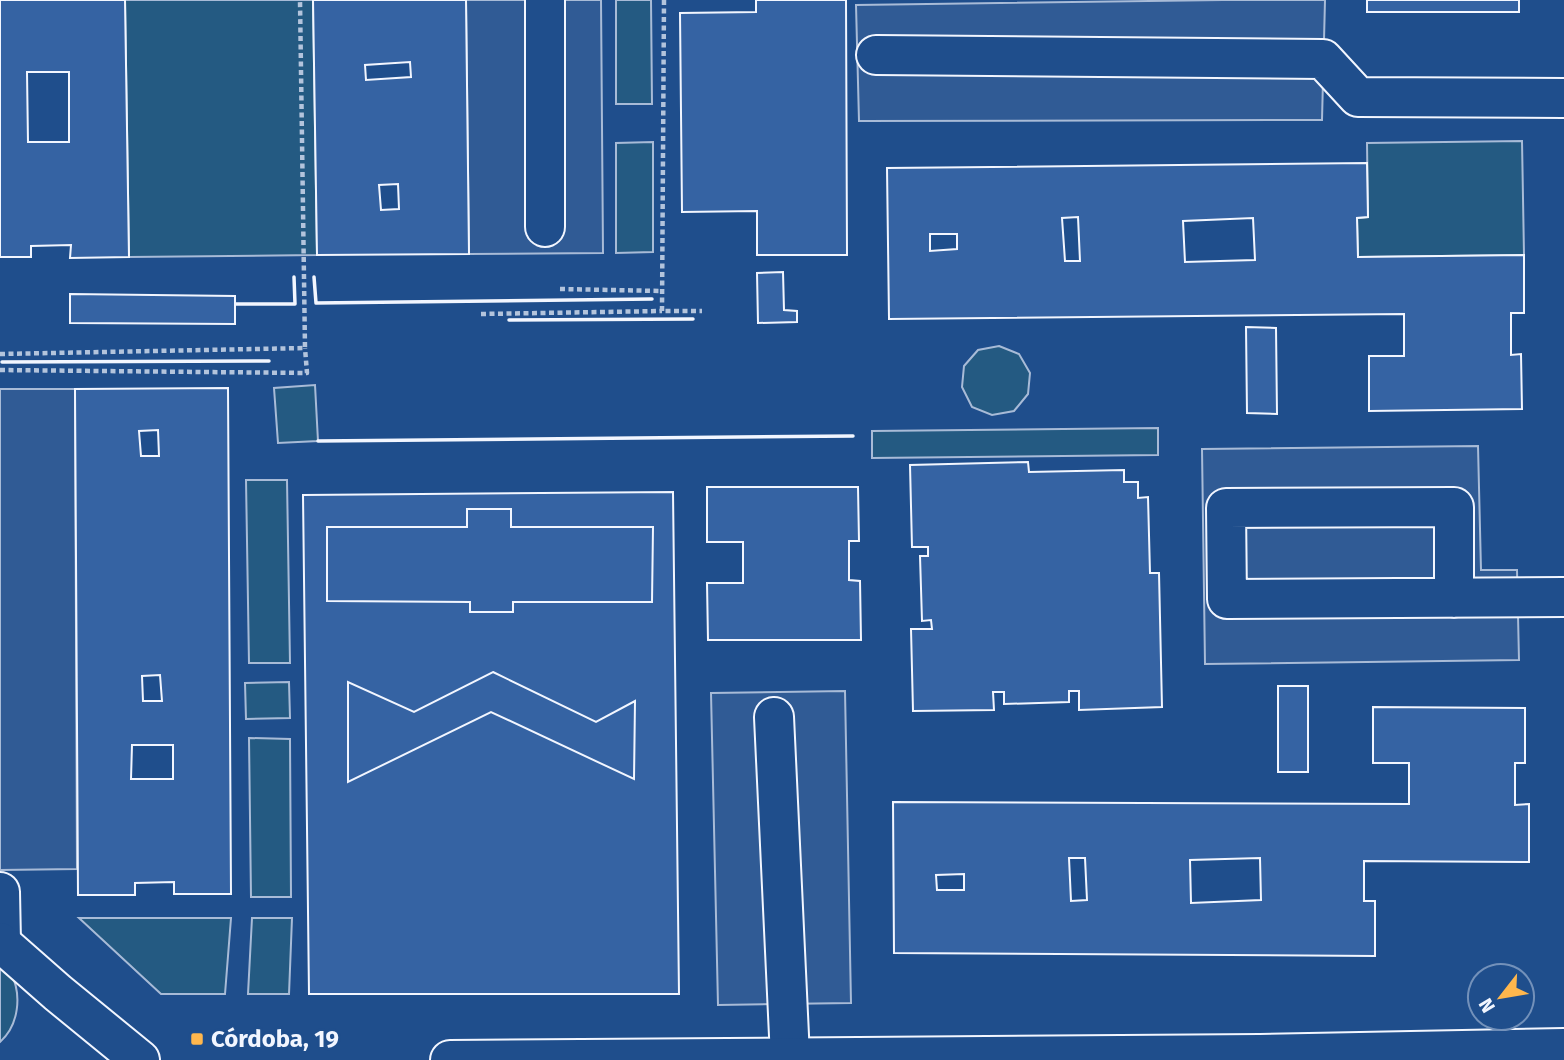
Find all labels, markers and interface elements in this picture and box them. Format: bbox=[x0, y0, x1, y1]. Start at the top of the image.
north arrow bbox=[1466, 962, 1536, 1032]
text: N bbox=[1474, 994, 1500, 1017]
place label: Córdoba, 19 bbox=[211, 1025, 339, 1053]
marker: Córdoba, 19 bbox=[189, 1031, 205, 1047]

